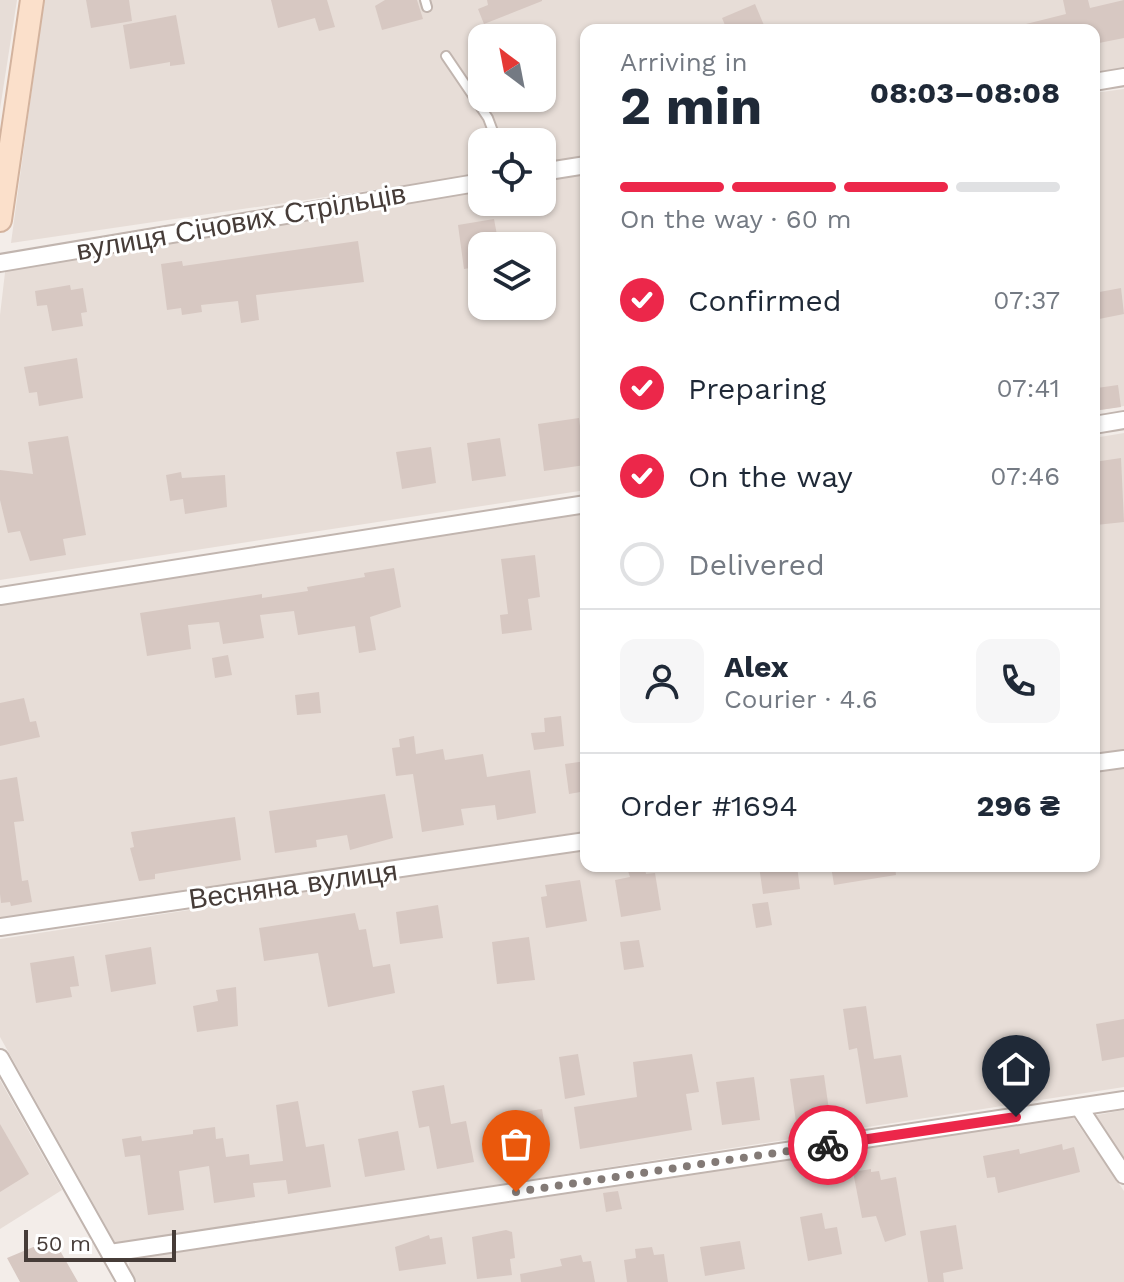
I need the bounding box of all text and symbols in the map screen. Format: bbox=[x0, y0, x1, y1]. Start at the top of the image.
north arrow bbox=[468, 24, 556, 112]
map controls bbox=[468, 24, 556, 320]
text: Arriving in bbox=[620, 47, 748, 77]
text: 08:03–08:08 bbox=[870, 75, 1060, 110]
text: 2 min bbox=[620, 76, 762, 137]
button: locate bbox=[468, 128, 556, 216]
street label: вулиця Січових Стрільців bbox=[74, 177, 408, 267]
text: On the way · 60 m bbox=[620, 204, 851, 234]
button: layers bbox=[468, 232, 556, 320]
icon: check bbox=[620, 278, 664, 322]
text: Confirmed bbox=[688, 283, 842, 318]
text: 07:37 bbox=[993, 285, 1060, 315]
icon: check bbox=[620, 366, 664, 410]
text: Preparing bbox=[688, 371, 826, 406]
text: 07:41 bbox=[996, 373, 1060, 403]
icon: check bbox=[620, 454, 664, 498]
text: On the way bbox=[688, 459, 853, 494]
text: 07:46 bbox=[990, 461, 1060, 491]
text: Delivered bbox=[688, 547, 825, 582]
button: person bbox=[620, 639, 704, 723]
button: phone bbox=[976, 639, 1060, 723]
text: Alex bbox=[724, 649, 788, 684]
text: Courier · 4.6 bbox=[724, 684, 878, 714]
text: Order #1694 bbox=[620, 788, 798, 823]
text: 296 ₴ bbox=[977, 788, 1060, 823]
street label: Весняна вулиця bbox=[187, 854, 399, 916]
pin bbox=[982, 1035, 1050, 1117]
icon: home bbox=[994, 1047, 1038, 1091]
courier bbox=[788, 1105, 868, 1185]
pin bbox=[482, 1110, 550, 1192]
icon: bag bbox=[494, 1122, 538, 1166]
icon: bike bbox=[806, 1123, 850, 1167]
scale bar bbox=[24, 1226, 176, 1262]
text: 50 m bbox=[36, 1231, 91, 1256]

